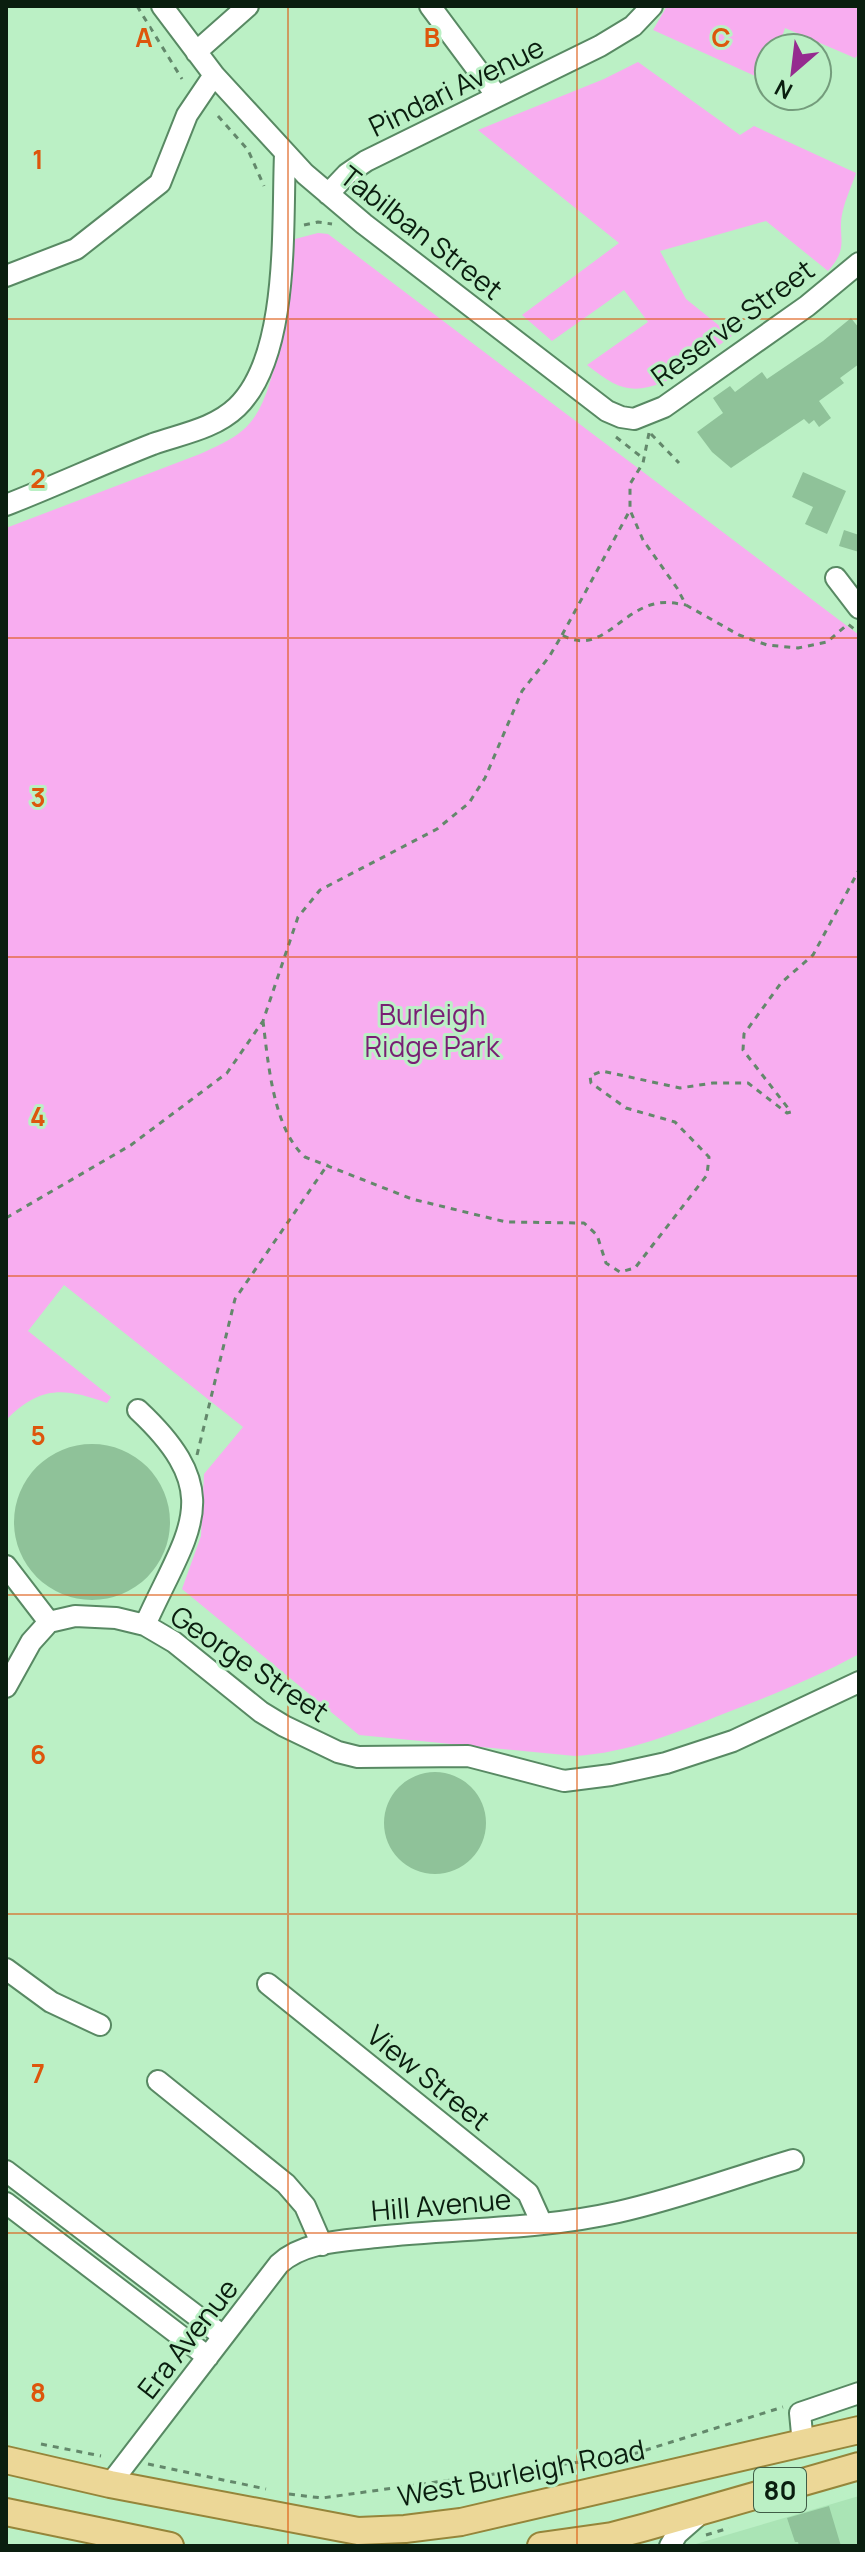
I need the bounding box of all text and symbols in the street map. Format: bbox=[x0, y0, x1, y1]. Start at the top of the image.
text: A bbox=[135, 19, 153, 55]
text: B bbox=[424, 19, 440, 55]
text: C bbox=[711, 19, 731, 55]
street label: Pindari Avenue bbox=[362, 27, 550, 145]
north arrow bbox=[753, 32, 833, 112]
text: N bbox=[770, 73, 798, 107]
text: 1 bbox=[32, 141, 44, 177]
street label: Tabilban Street bbox=[333, 157, 511, 307]
street label: Reserve Street bbox=[643, 250, 821, 394]
text: 2 bbox=[30, 460, 46, 496]
text: 3 bbox=[30, 779, 46, 815]
park label: Burleigh Ridge Park bbox=[364, 995, 501, 1065]
text: 4 bbox=[30, 1098, 46, 1134]
text: 5 bbox=[30, 1417, 46, 1453]
street label: George Street bbox=[164, 1596, 336, 1730]
text: 6 bbox=[30, 1736, 46, 1772]
street label: View Street bbox=[360, 2016, 498, 2138]
text: 7 bbox=[31, 2055, 45, 2091]
street label: Hill Avenue bbox=[369, 2179, 513, 2229]
street label: Era Avenue bbox=[128, 2270, 246, 2406]
text: 8 bbox=[30, 2374, 46, 2410]
street label: West Burleigh Road bbox=[394, 2429, 648, 2515]
road number: 80 bbox=[754, 2468, 806, 2512]

